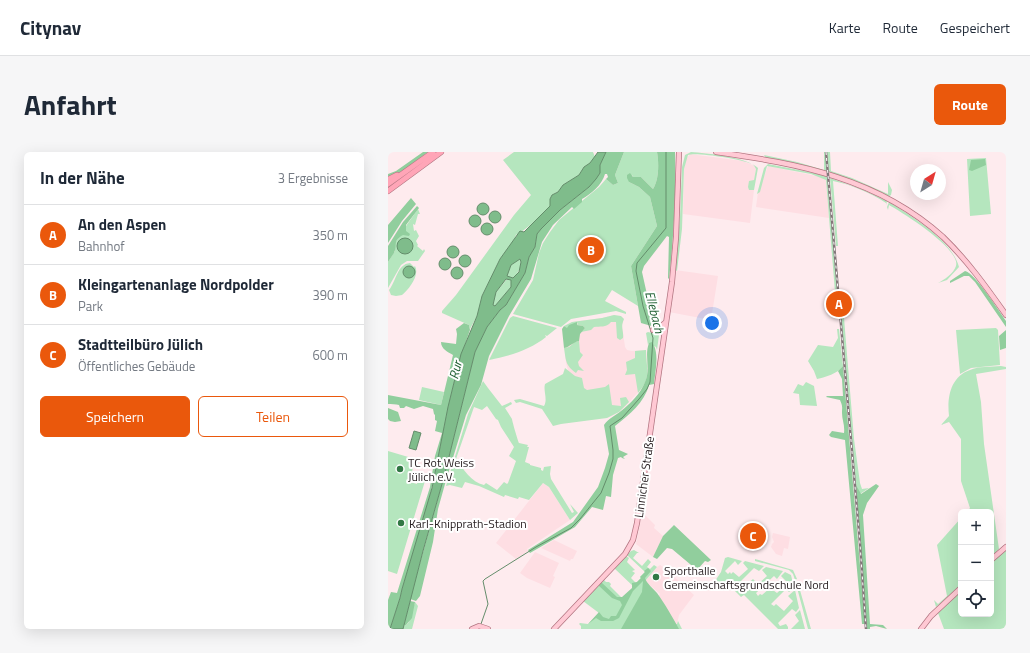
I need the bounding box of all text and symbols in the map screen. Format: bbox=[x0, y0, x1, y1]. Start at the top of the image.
text: Citynav bbox=[20, 13, 81, 42]
text: Karte bbox=[829, 17, 861, 38]
text: Route bbox=[883, 17, 918, 38]
text: Gespeichert bbox=[940, 17, 1010, 38]
text: Anfahrt bbox=[24, 83, 117, 126]
button: Route bbox=[934, 84, 1006, 125]
north arrow bbox=[910, 164, 946, 200]
text: In der Nähe bbox=[40, 165, 125, 191]
text: 3 Ergebnisse bbox=[278, 168, 348, 188]
text: An den Aspen bbox=[78, 213, 166, 236]
text: A bbox=[49, 225, 57, 245]
text: 350 m bbox=[312, 225, 348, 245]
pin: B bbox=[578, 235, 604, 265]
text: Bahnhof bbox=[78, 236, 125, 256]
text: Kleingartenanlage Nordpolder bbox=[78, 273, 274, 296]
text: B bbox=[49, 285, 57, 305]
text: 390 m bbox=[312, 285, 348, 305]
water label: Ellebach bbox=[640, 289, 670, 336]
pin: A bbox=[826, 289, 852, 319]
text: Park bbox=[78, 296, 103, 316]
your location bbox=[702, 313, 722, 333]
text: Stadtteilbüro Jülich bbox=[78, 333, 203, 356]
text: C bbox=[49, 345, 57, 365]
text: 600 m bbox=[312, 345, 348, 365]
text: Öffentliches Gebäude bbox=[78, 356, 195, 376]
water label: Rur bbox=[443, 357, 467, 381]
button: Speichern bbox=[40, 396, 190, 437]
button: Teilen bbox=[198, 396, 348, 437]
street label: Linnicher Straße bbox=[629, 435, 659, 519]
place label: TC Rot Weiss Jülich e.V. bbox=[408, 453, 474, 486]
marker: TC Rot Weiss Jülich e.V. bbox=[395, 464, 405, 474]
map controls bbox=[958, 509, 994, 617]
button: + bbox=[958, 509, 994, 545]
place label: Karl-Knipprath-Stadion bbox=[409, 514, 527, 533]
marker: Karl-Knipprath-Stadion bbox=[396, 518, 406, 528]
pin: C bbox=[740, 521, 766, 551]
button: − bbox=[958, 545, 994, 581]
place label: Sporthalle Gemeinschaftsgrundschule Nord bbox=[664, 561, 829, 594]
marker: Sporthalle Gemeinschaftsgrundschule Nord bbox=[651, 572, 661, 582]
button: locate bbox=[958, 581, 994, 617]

